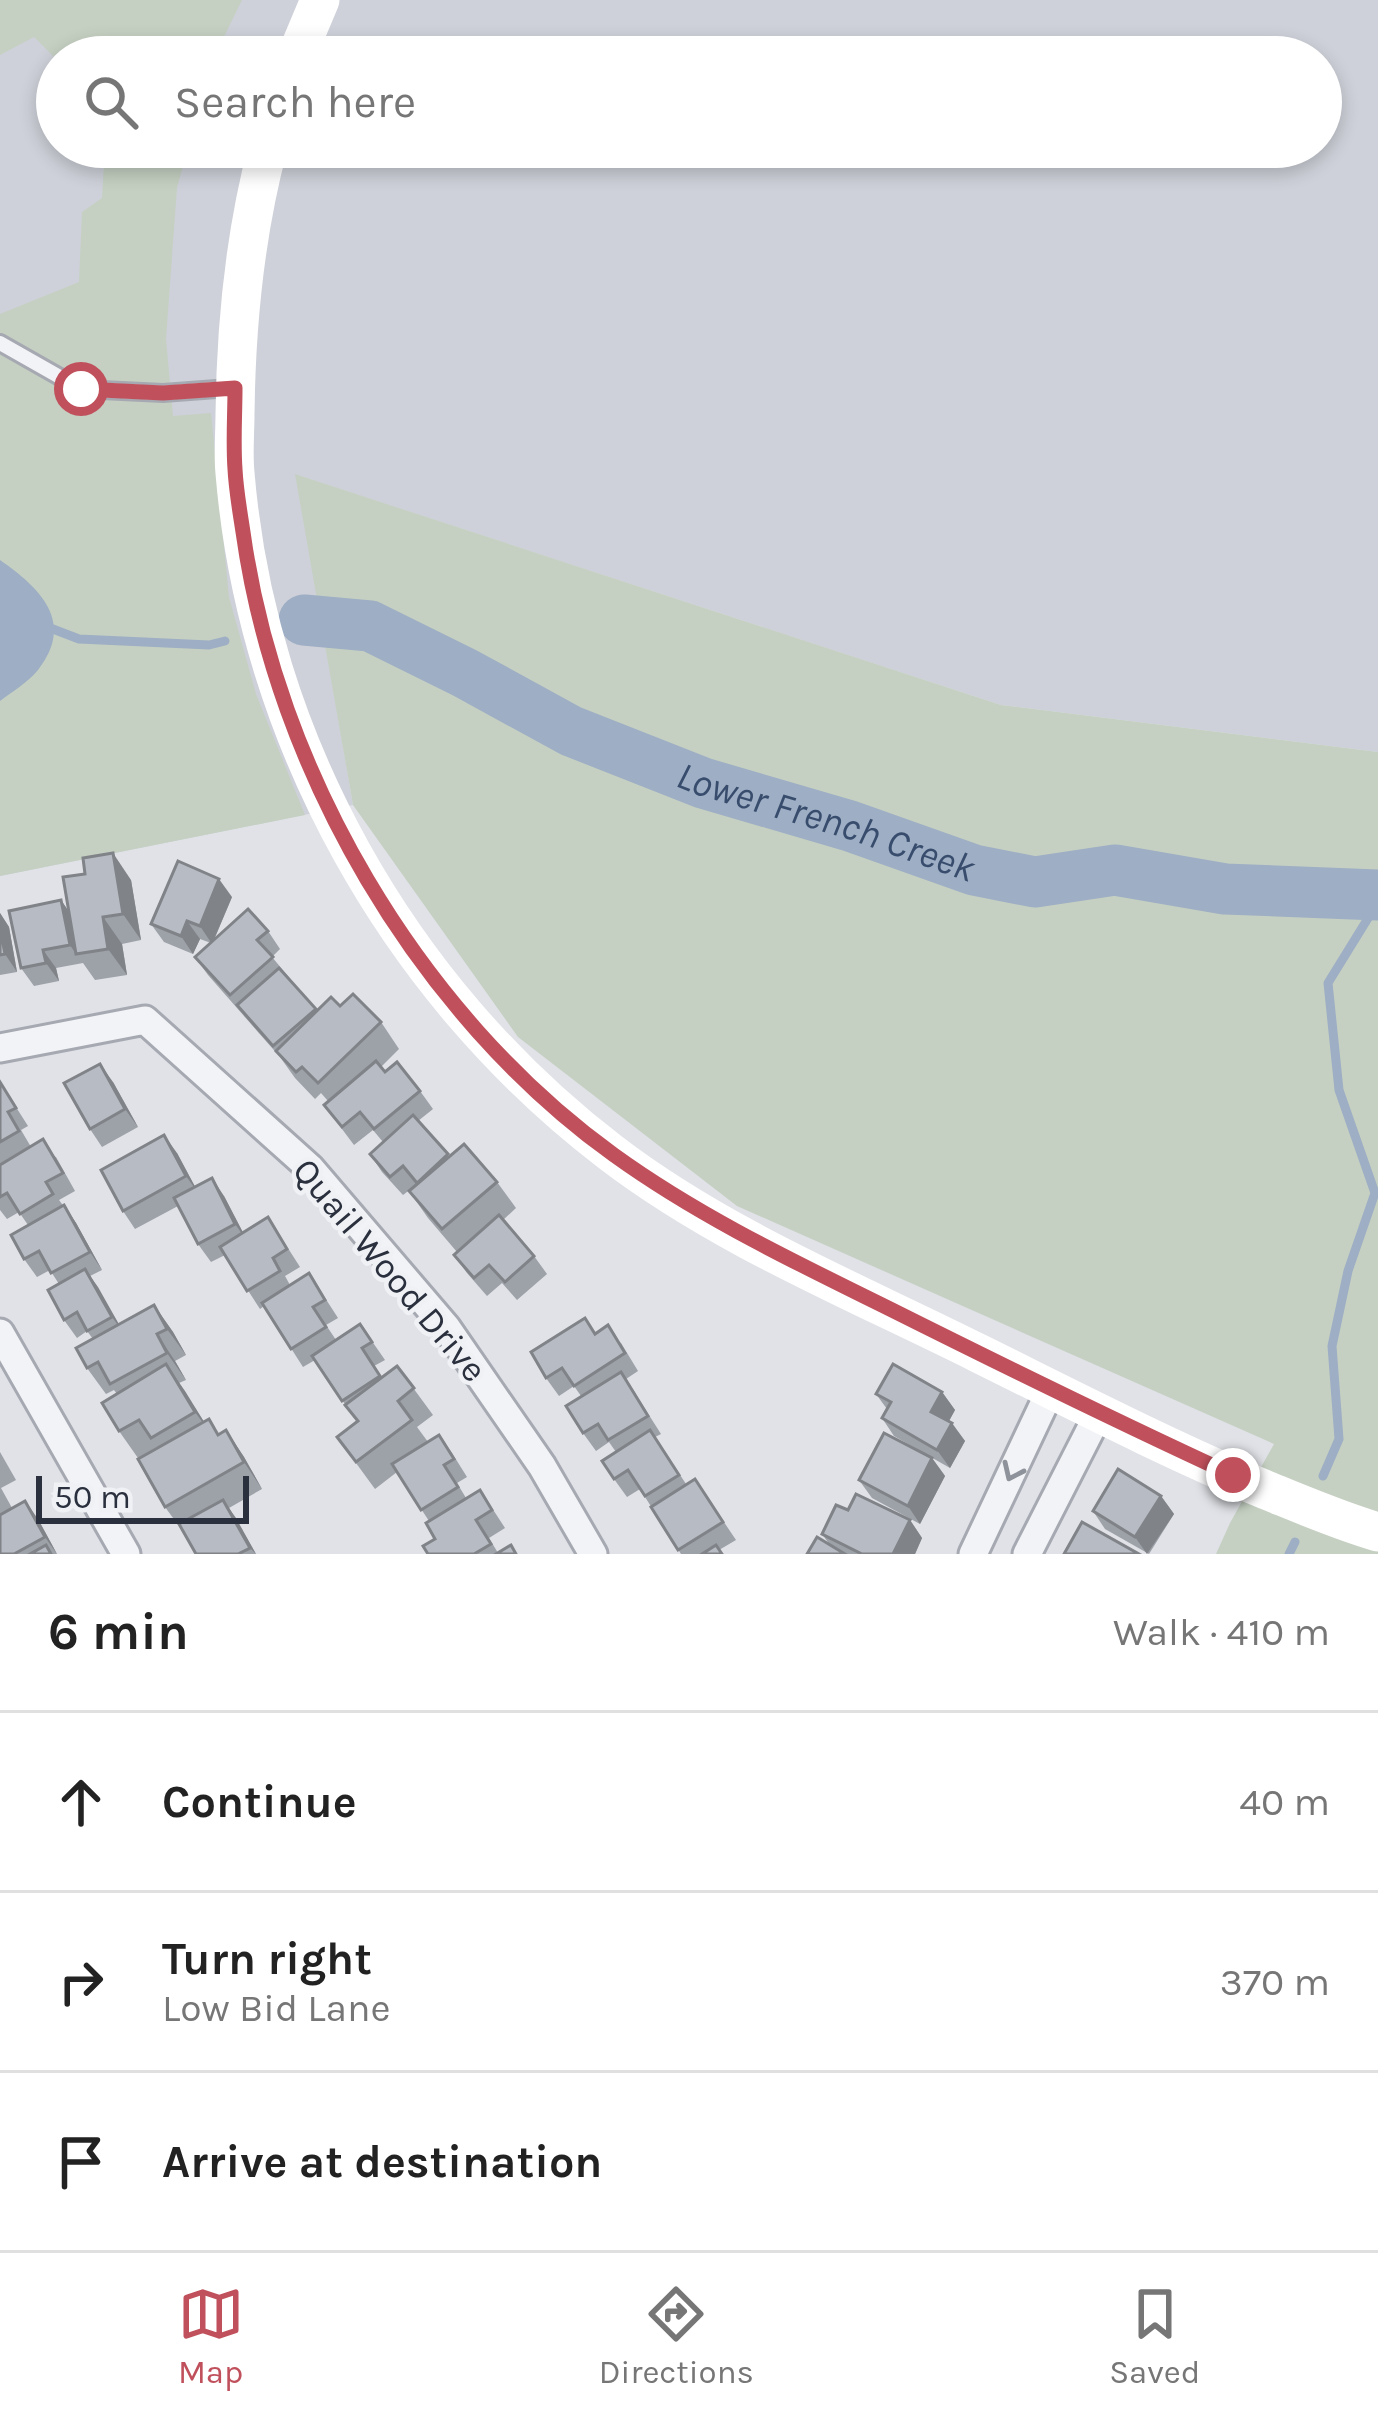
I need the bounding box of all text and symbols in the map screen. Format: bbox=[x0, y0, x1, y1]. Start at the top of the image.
search box bbox=[36, 36, 1342, 168]
icon: search bbox=[78, 69, 144, 135]
text: Search here bbox=[174, 76, 416, 128]
route start bbox=[54, 362, 108, 416]
water label: Lower French Creek bbox=[670, 752, 982, 892]
street label: Quail Wood Drive bbox=[284, 1150, 496, 1390]
route end bbox=[1206, 1448, 1260, 1502]
one-way arrow bbox=[1003, 1460, 1026, 1481]
scale bar bbox=[36, 1470, 249, 1523]
text: 50 m bbox=[54, 1478, 131, 1516]
text: 6 min bbox=[48, 1602, 189, 1662]
text: Walk · 410 m bbox=[1113, 1609, 1330, 1655]
icon: ahead bbox=[48, 1769, 114, 1835]
text: Continue bbox=[162, 1776, 357, 1828]
text: 40 m bbox=[1239, 1779, 1330, 1825]
text: Turn right bbox=[162, 1933, 372, 1985]
icon: right bbox=[48, 1949, 114, 2015]
text: 370 m bbox=[1220, 1959, 1330, 2005]
text: Low Bid Lane bbox=[162, 1985, 391, 2031]
icon: arrive bbox=[48, 2129, 114, 2195]
text: Arrive at destination bbox=[162, 2136, 602, 2188]
tab: Map bbox=[178, 2281, 244, 2391]
tab: Directions bbox=[599, 2281, 754, 2391]
tab: Saved bbox=[1109, 2281, 1200, 2391]

